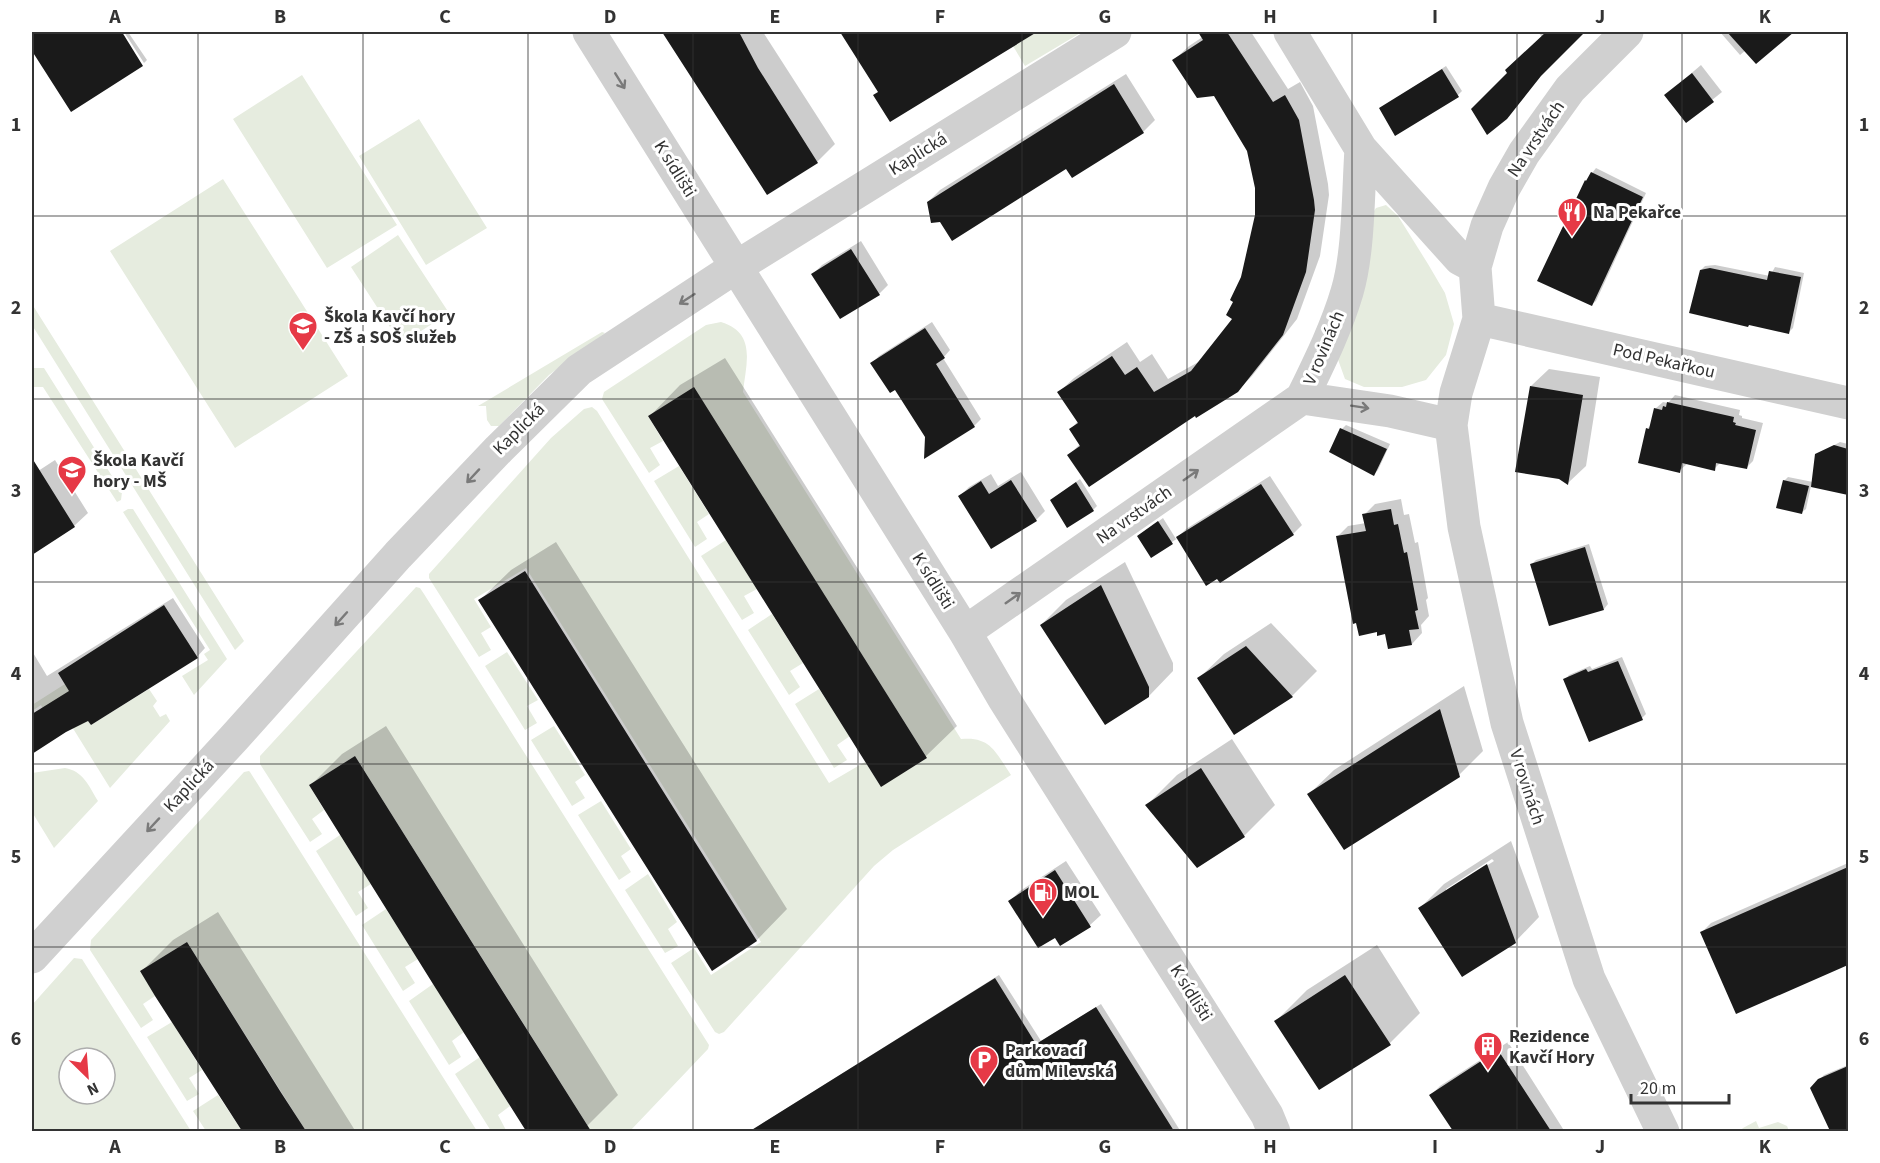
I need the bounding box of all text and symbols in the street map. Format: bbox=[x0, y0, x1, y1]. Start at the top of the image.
text: A bbox=[108, 3, 121, 31]
text: B bbox=[274, 3, 286, 31]
text: C bbox=[439, 3, 451, 31]
text: D bbox=[604, 3, 616, 31]
text: E bbox=[770, 3, 780, 31]
text: F bbox=[935, 3, 945, 31]
text: G bbox=[1099, 3, 1111, 31]
text: H bbox=[1263, 3, 1277, 31]
text: I bbox=[1432, 3, 1438, 31]
text: J bbox=[1595, 3, 1605, 31]
text: K bbox=[1759, 3, 1772, 31]
one-way arrow bbox=[614, 72, 626, 89]
street label: Na vrstvách bbox=[1501, 96, 1571, 182]
text: 1 bbox=[11, 111, 21, 139]
text: 1 bbox=[1859, 111, 1869, 139]
street label: Kaplická bbox=[884, 126, 952, 182]
street label: K sídlišti bbox=[648, 136, 702, 202]
restaurant icon: Na Pekařce bbox=[1556, 196, 1588, 238]
place label: Na Pekařce bbox=[1593, 200, 1681, 225]
one-way arrow bbox=[679, 293, 696, 305]
text: 2 bbox=[11, 294, 21, 322]
text: 2 bbox=[1859, 294, 1869, 322]
place label: Škola Kavčí hory - ZŠ a SOŠ služeb bbox=[324, 304, 456, 350]
street label: V rovinách bbox=[1297, 307, 1351, 389]
school or university icon: Škola Kavčí hory - ZŠ a SOŠ služeb bbox=[287, 310, 319, 352]
street label: Pod Pekařkou bbox=[1611, 337, 1717, 385]
street label: Kaplická bbox=[487, 397, 551, 461]
one-way arrow bbox=[1350, 401, 1370, 412]
place label: Škola Kavčí hory - MŠ bbox=[93, 448, 185, 494]
school or university icon: Škola Kavčí hory - MŠ bbox=[56, 454, 88, 496]
one-way arrow bbox=[466, 468, 480, 483]
one-way arrow bbox=[1182, 469, 1198, 481]
text: 3 bbox=[11, 477, 21, 505]
text: 3 bbox=[1859, 477, 1869, 505]
street label: Na vrstvách bbox=[1091, 480, 1177, 550]
street label: K sídlišti bbox=[906, 548, 960, 614]
one-way arrow bbox=[1005, 592, 1021, 604]
one-way arrow bbox=[334, 611, 348, 626]
text: 4 bbox=[11, 660, 22, 688]
text: 4 bbox=[1859, 660, 1870, 688]
street label: V rovinách bbox=[1503, 746, 1551, 828]
street label: Kaplická bbox=[158, 754, 220, 818]
one-way arrow bbox=[146, 817, 160, 832]
text: 5 bbox=[11, 843, 21, 871]
text: 5 bbox=[1859, 843, 1869, 871]
fuel station icon: MOL bbox=[1027, 876, 1059, 918]
place label: MOL bbox=[1064, 880, 1099, 905]
street label: K sídlišti bbox=[1164, 960, 1218, 1026]
place label: Rezidence Kavčí Hory bbox=[1509, 1024, 1595, 1070]
text: 6 bbox=[11, 1025, 21, 1053]
text: 6 bbox=[1859, 1025, 1869, 1053]
building icon: Rezidence Kavčí Hory bbox=[1472, 1030, 1504, 1072]
place label: Parkovací dům Milevská bbox=[1005, 1038, 1114, 1084]
parking icon: Parkovací dům Milevská bbox=[968, 1044, 1000, 1086]
north arrow bbox=[57, 1046, 117, 1106]
scale bar bbox=[1631, 1067, 1728, 1105]
text: N bbox=[83, 1076, 102, 1101]
text: 20 m bbox=[1640, 1076, 1676, 1101]
text: A bbox=[108, 1133, 121, 1161]
text: B bbox=[274, 1133, 286, 1161]
text: C bbox=[439, 1133, 451, 1161]
text: D bbox=[604, 1133, 616, 1161]
text: E bbox=[770, 1133, 780, 1161]
text: F bbox=[935, 1133, 945, 1161]
text: G bbox=[1099, 1133, 1111, 1161]
text: H bbox=[1263, 1133, 1277, 1161]
text: I bbox=[1432, 1133, 1438, 1161]
text: J bbox=[1595, 1133, 1605, 1161]
text: K bbox=[1759, 1133, 1772, 1161]

